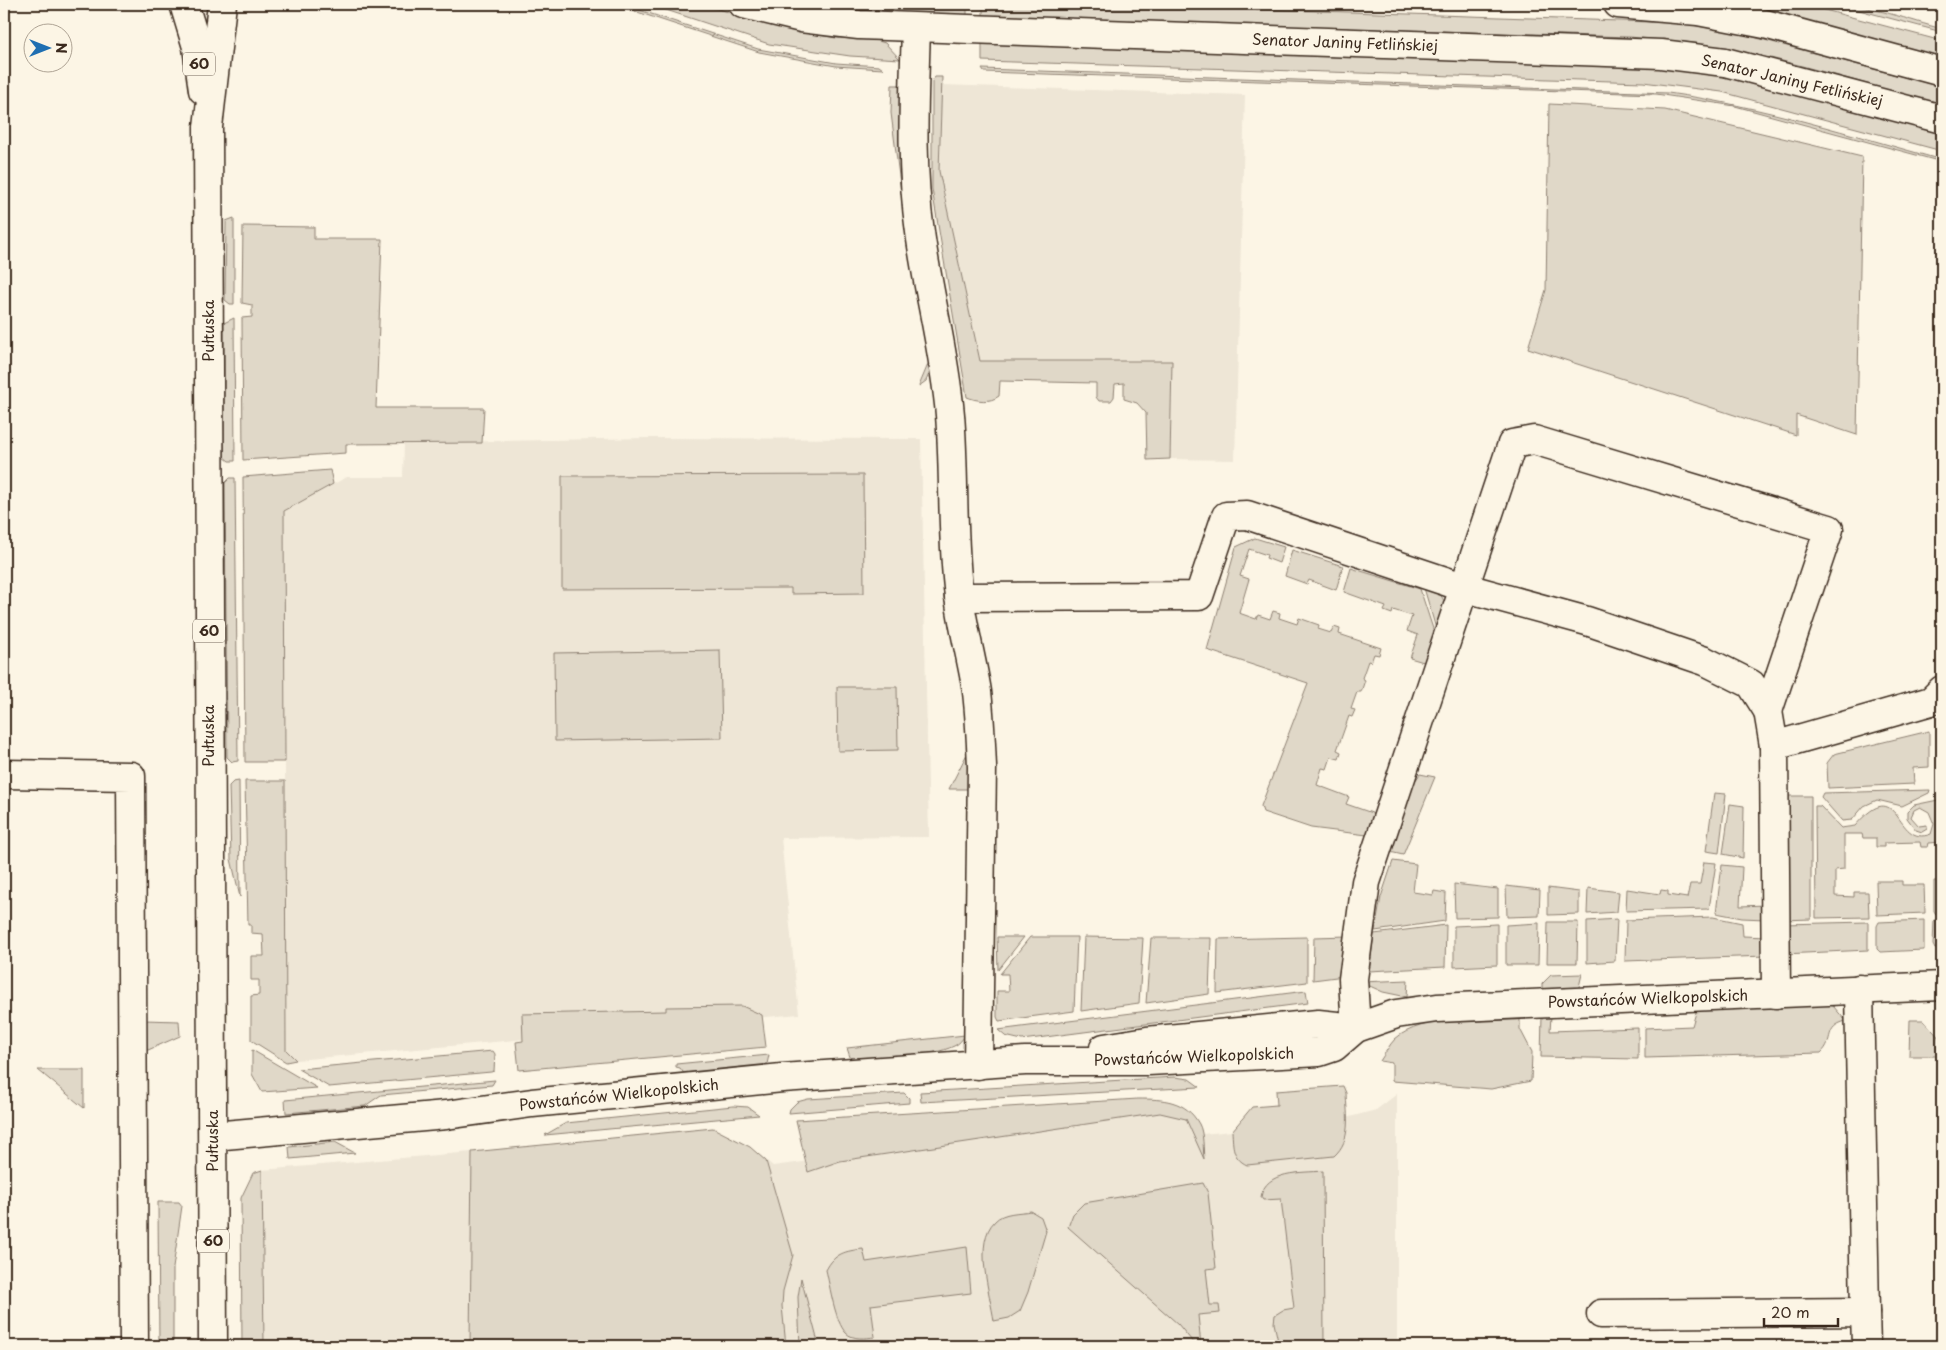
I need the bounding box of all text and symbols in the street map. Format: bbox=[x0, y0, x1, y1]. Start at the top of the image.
north arrow bbox=[22, 22, 72, 72]
street label: Senator Janiny Fetlińskiej bbox=[1252, 27, 1438, 56]
text: N bbox=[51, 42, 72, 54]
street label: Senator Janiny Fetlińskiej bbox=[1699, 47, 1886, 112]
road number: 60 bbox=[183, 52, 215, 76]
street label: Pułtuska bbox=[196, 299, 219, 362]
road number: 60 bbox=[193, 620, 225, 642]
street label: Pułtuska bbox=[196, 704, 219, 767]
street label: Powstańców Wielkopolskich bbox=[1547, 983, 1749, 1012]
street label: Powstańców Wielkopolskich bbox=[1093, 1041, 1295, 1070]
street label: Powstańców Wielkopolskich bbox=[518, 1072, 720, 1115]
street label: Pułtuska bbox=[200, 1109, 223, 1172]
road number: 60 bbox=[197, 1230, 229, 1252]
scale bar bbox=[1764, 1295, 1837, 1327]
text: 20 m bbox=[1771, 1300, 1810, 1323]

